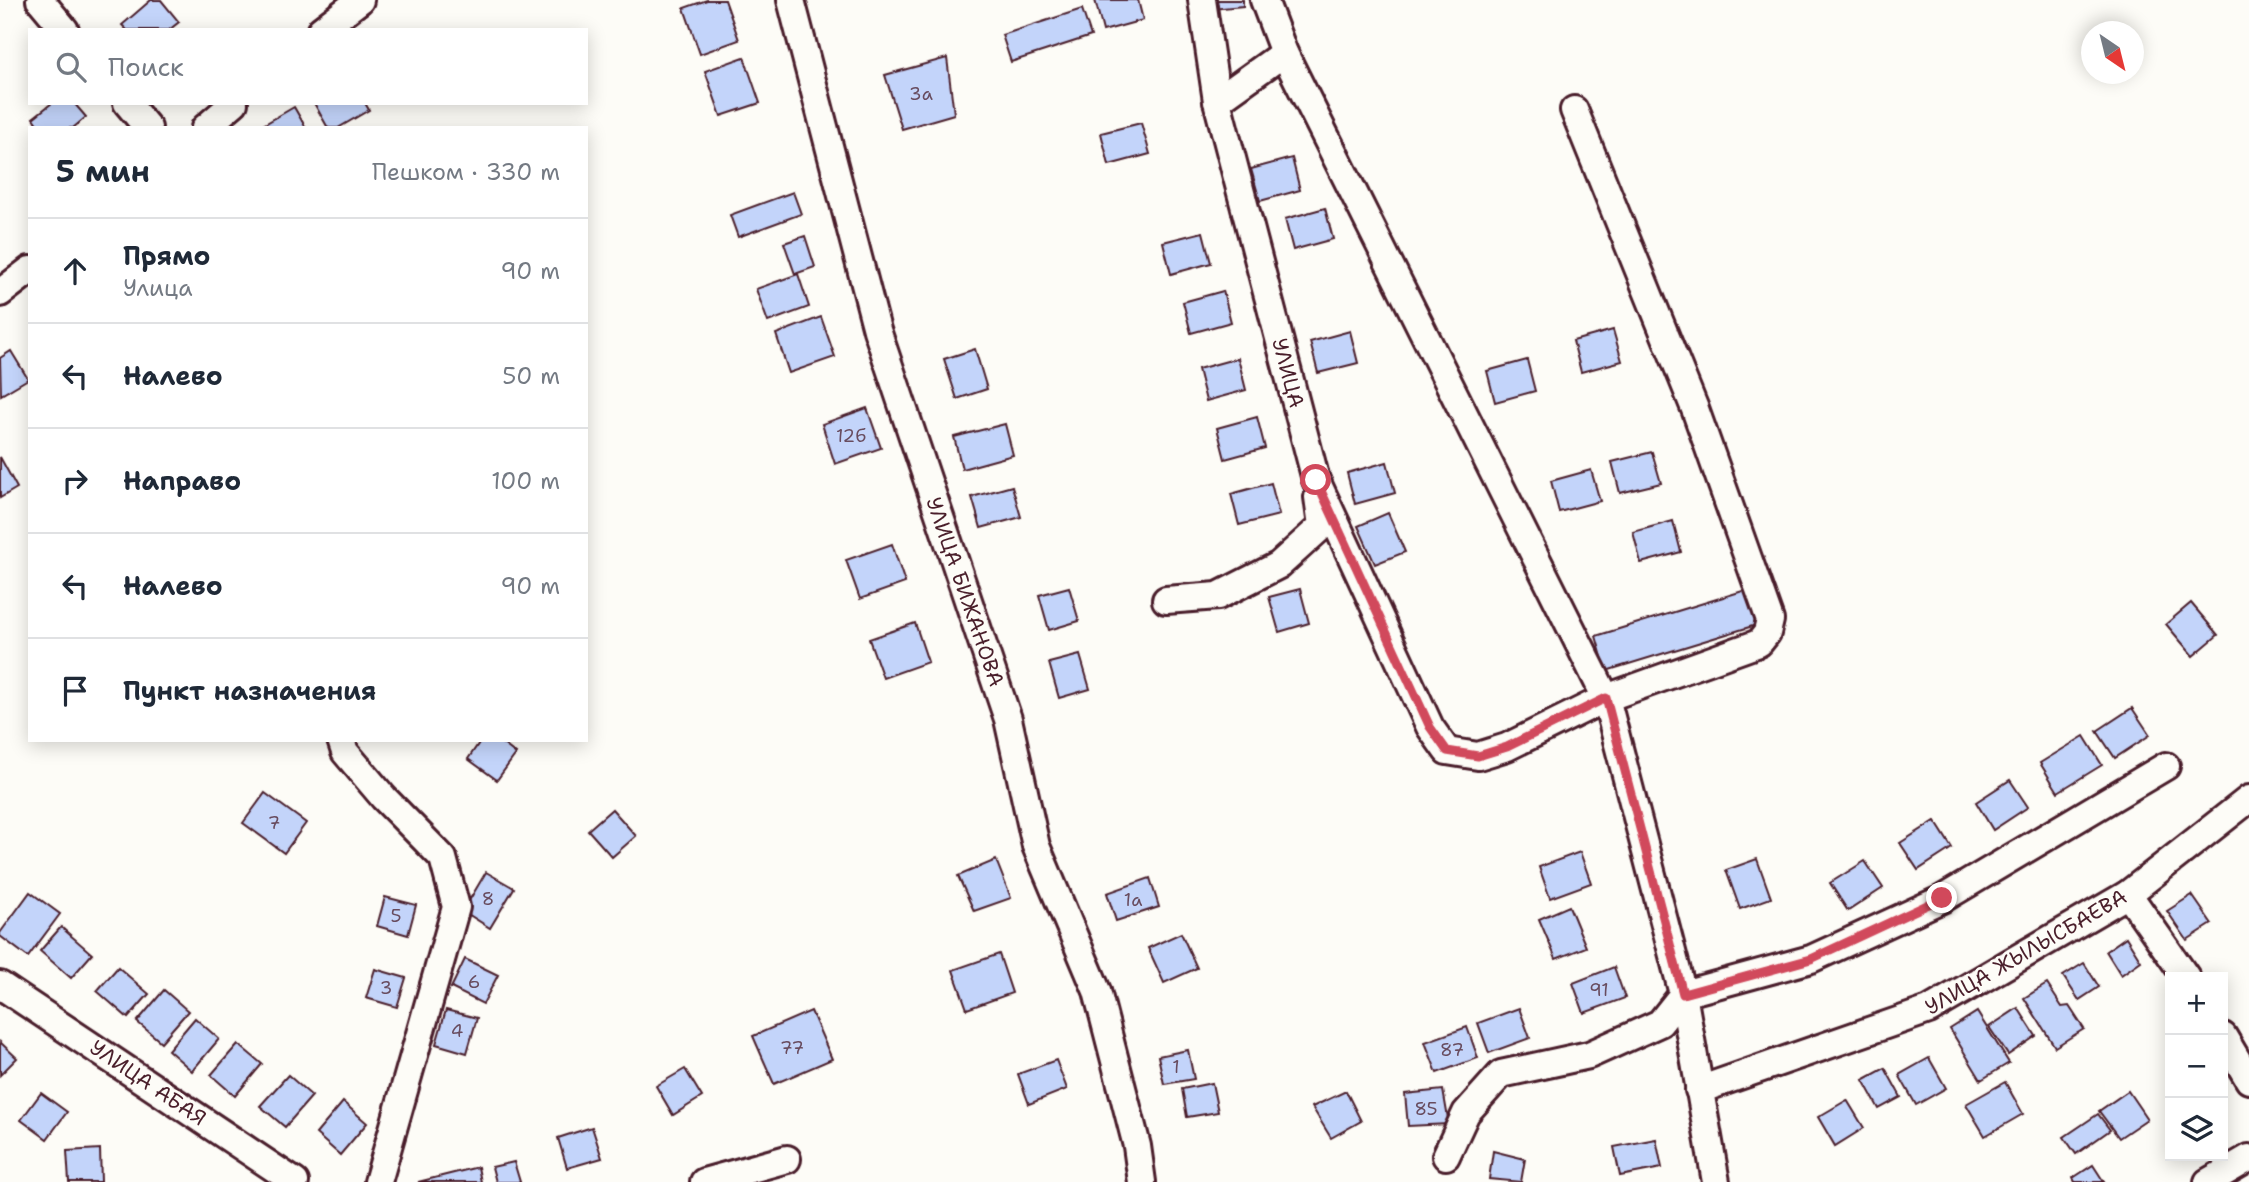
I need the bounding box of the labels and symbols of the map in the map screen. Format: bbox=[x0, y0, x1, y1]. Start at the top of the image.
north arrow bbox=[2081, 21, 2144, 84]
house number: 3а bbox=[909, 82, 933, 106]
street label: УЛИЦА bbox=[1265, 335, 1311, 411]
house number: 12б bbox=[836, 424, 866, 448]
route start bbox=[1300, 464, 1331, 495]
street label: УЛИЦА БИЖАНОВА bbox=[919, 494, 1011, 690]
house number: 7 bbox=[268, 811, 280, 835]
route end bbox=[1926, 882, 1957, 913]
street label: УЛИЦА ЖЫЛЫСБАЕВА bbox=[1920, 883, 2132, 1021]
house number: 8 bbox=[482, 887, 494, 911]
house number: 1а bbox=[1124, 888, 1142, 912]
house number: 5 bbox=[390, 904, 402, 928]
house number: 6 bbox=[468, 970, 480, 994]
house number: 3 bbox=[380, 976, 392, 1000]
house number: 91 bbox=[1589, 978, 1609, 1002]
house number: 4 bbox=[451, 1019, 463, 1043]
street label: УЛИЦА АБАЯ bbox=[84, 1034, 212, 1132]
house number: 77 bbox=[780, 1036, 804, 1060]
house number: 87 bbox=[1440, 1038, 1464, 1062]
house number: 1 bbox=[1172, 1055, 1180, 1079]
house number: 85 bbox=[1414, 1097, 1438, 1121]

